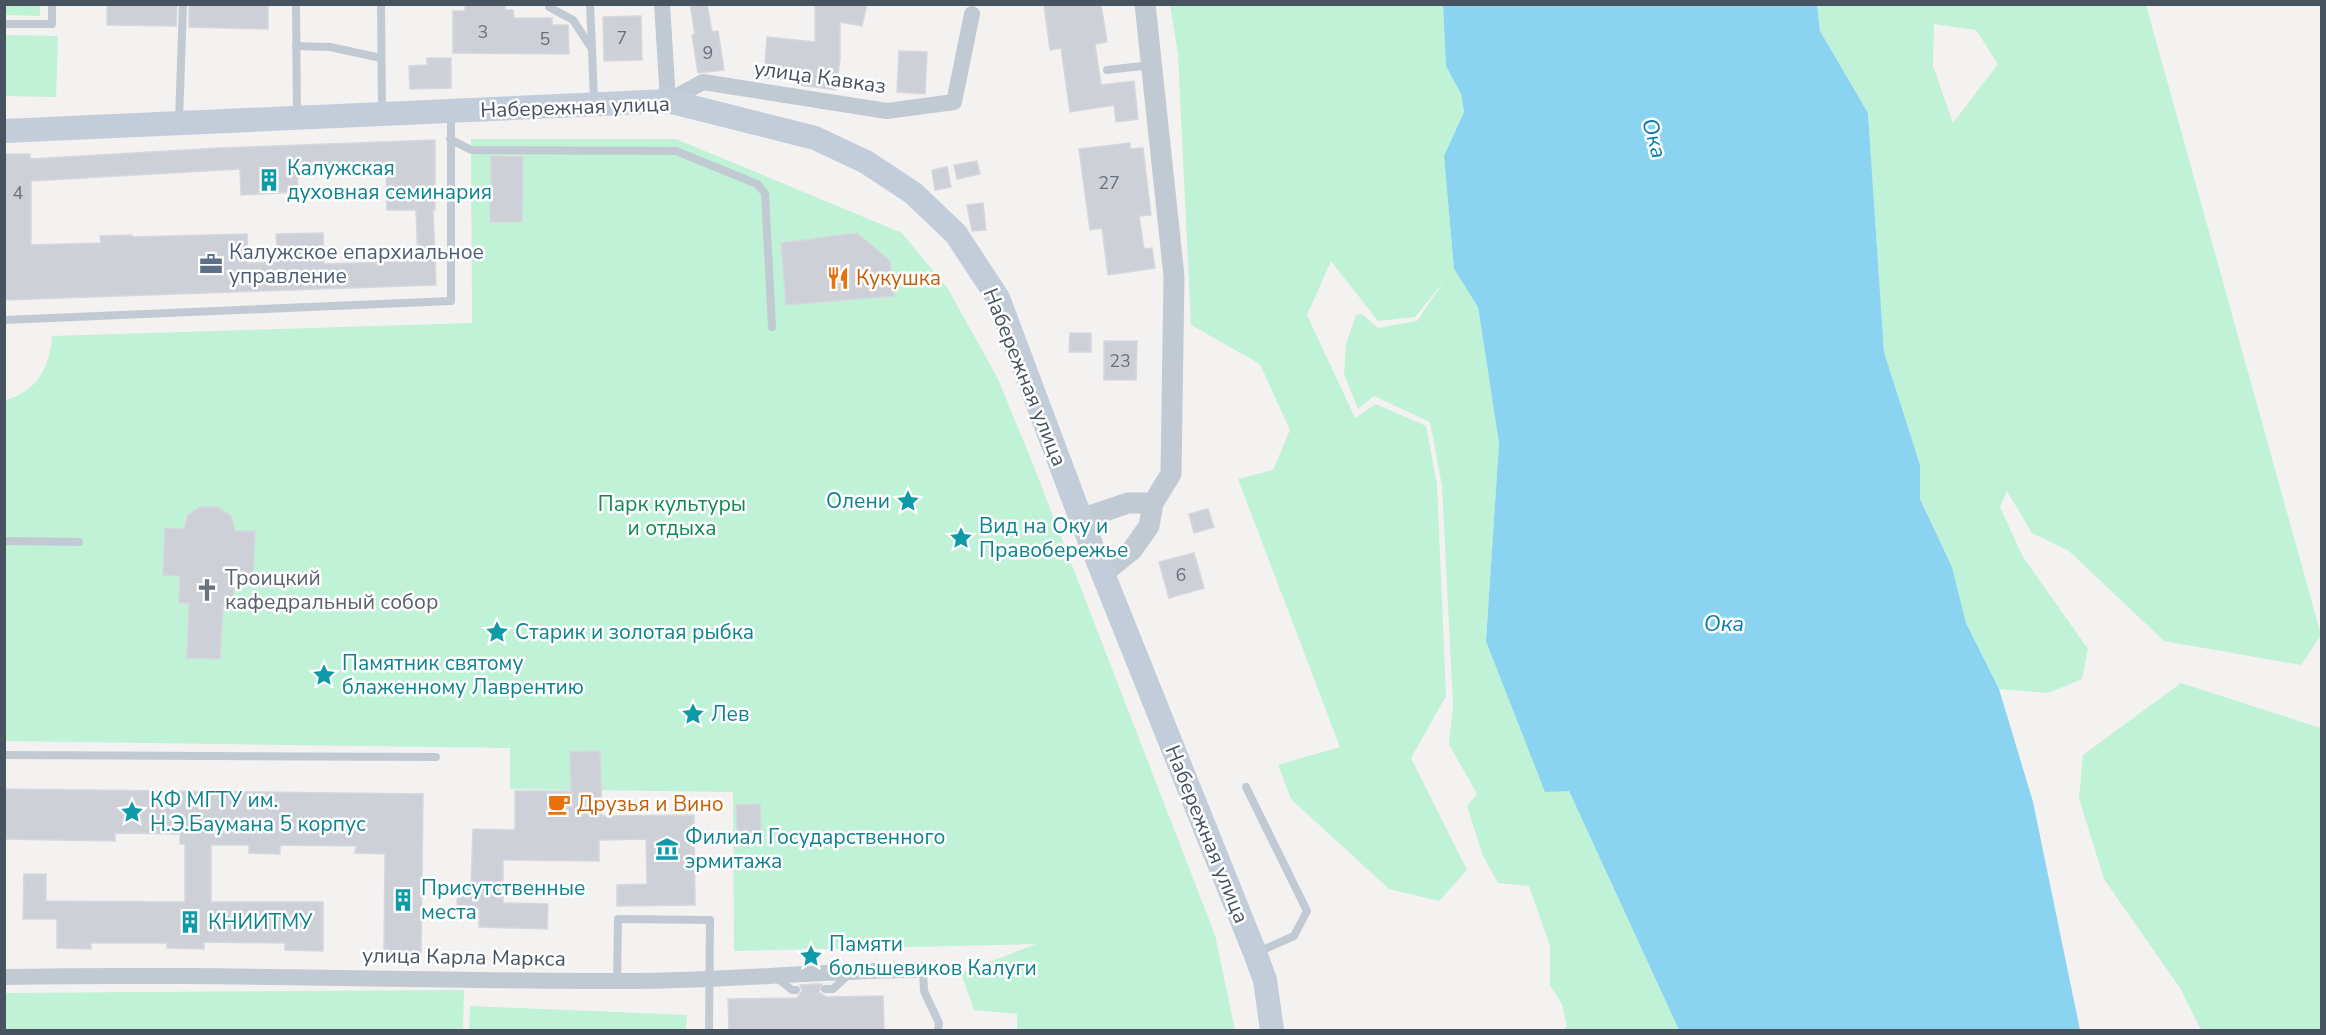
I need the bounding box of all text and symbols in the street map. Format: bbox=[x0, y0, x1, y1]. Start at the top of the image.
house number: 3 bbox=[478, 20, 488, 44]
house number: 7 bbox=[617, 26, 627, 50]
house number: 5 bbox=[540, 27, 550, 51]
house number: 9 bbox=[703, 41, 713, 65]
street label: улица Кавказ bbox=[752, 54, 888, 100]
street label: Набережная улица bbox=[480, 90, 670, 124]
water label: Ока bbox=[1634, 115, 1674, 162]
place label: Калужская духовная семинария bbox=[287, 154, 492, 206]
building icon: Калужская духовная семинария bbox=[256, 167, 282, 193]
house number: 27 bbox=[1098, 171, 1120, 195]
house number: 4 bbox=[13, 181, 24, 205]
place label: Калужское епархиальное управление bbox=[229, 238, 484, 290]
office icon: Калужское епархиальное управление bbox=[198, 251, 224, 277]
place label: Кукушка bbox=[856, 264, 941, 292]
restaurant icon: Кукушка bbox=[825, 265, 851, 291]
street label: Набережная улица bbox=[976, 284, 1074, 470]
house number: 23 bbox=[1109, 349, 1131, 373]
place label: Олени bbox=[826, 487, 890, 515]
place icon: Олени bbox=[895, 488, 921, 514]
park label: Парк культуры и отдыха bbox=[598, 490, 746, 542]
place label: Вид на Оку и Правобережье bbox=[979, 512, 1128, 564]
place icon: Вид на Оку и Правобережье bbox=[948, 525, 974, 551]
house number: 6 bbox=[1176, 563, 1186, 587]
place label: Троицкий кафедральный собор bbox=[225, 564, 438, 616]
church icon: Троицкий кафедральный собор bbox=[194, 577, 220, 603]
water label: Ока bbox=[1704, 609, 1744, 639]
place label: Старик и золотая рыбка bbox=[515, 618, 754, 646]
place icon: Старик и золотая рыбка bbox=[484, 619, 510, 645]
place label: Памятник святому блаженному Лаврентию bbox=[342, 649, 584, 701]
place icon: Памятник святому блаженному Лаврентию bbox=[311, 662, 337, 688]
place label: Лев bbox=[711, 700, 749, 728]
place icon: Лев bbox=[680, 701, 706, 727]
street label: Набережная улица bbox=[1158, 741, 1256, 927]
place label: КФ МГТУ им. Н.Э.Баумана 5 корпус bbox=[150, 786, 366, 838]
place label: Друзья и Вино bbox=[577, 790, 724, 818]
cafe icon: Друзья и Вино bbox=[546, 791, 572, 817]
place icon: КФ МГТУ им. Н.Э.Баумана 5 корпус bbox=[119, 799, 145, 825]
place label: Филиал Государственного эрмитажа bbox=[685, 823, 945, 875]
museum icon: Филиал Государственного эрмитажа bbox=[654, 836, 680, 862]
place label: Присутственные места bbox=[421, 874, 585, 926]
building icon: Присутственные места bbox=[390, 887, 416, 913]
place label: КНИИТМУ bbox=[208, 908, 313, 936]
building icon: КНИИТМУ bbox=[177, 909, 203, 935]
place label: Памяти большевиков Калуги bbox=[829, 930, 1037, 982]
street label: улица Карла Маркса bbox=[362, 941, 566, 973]
place icon: Памяти большевиков Калуги bbox=[798, 943, 824, 969]

